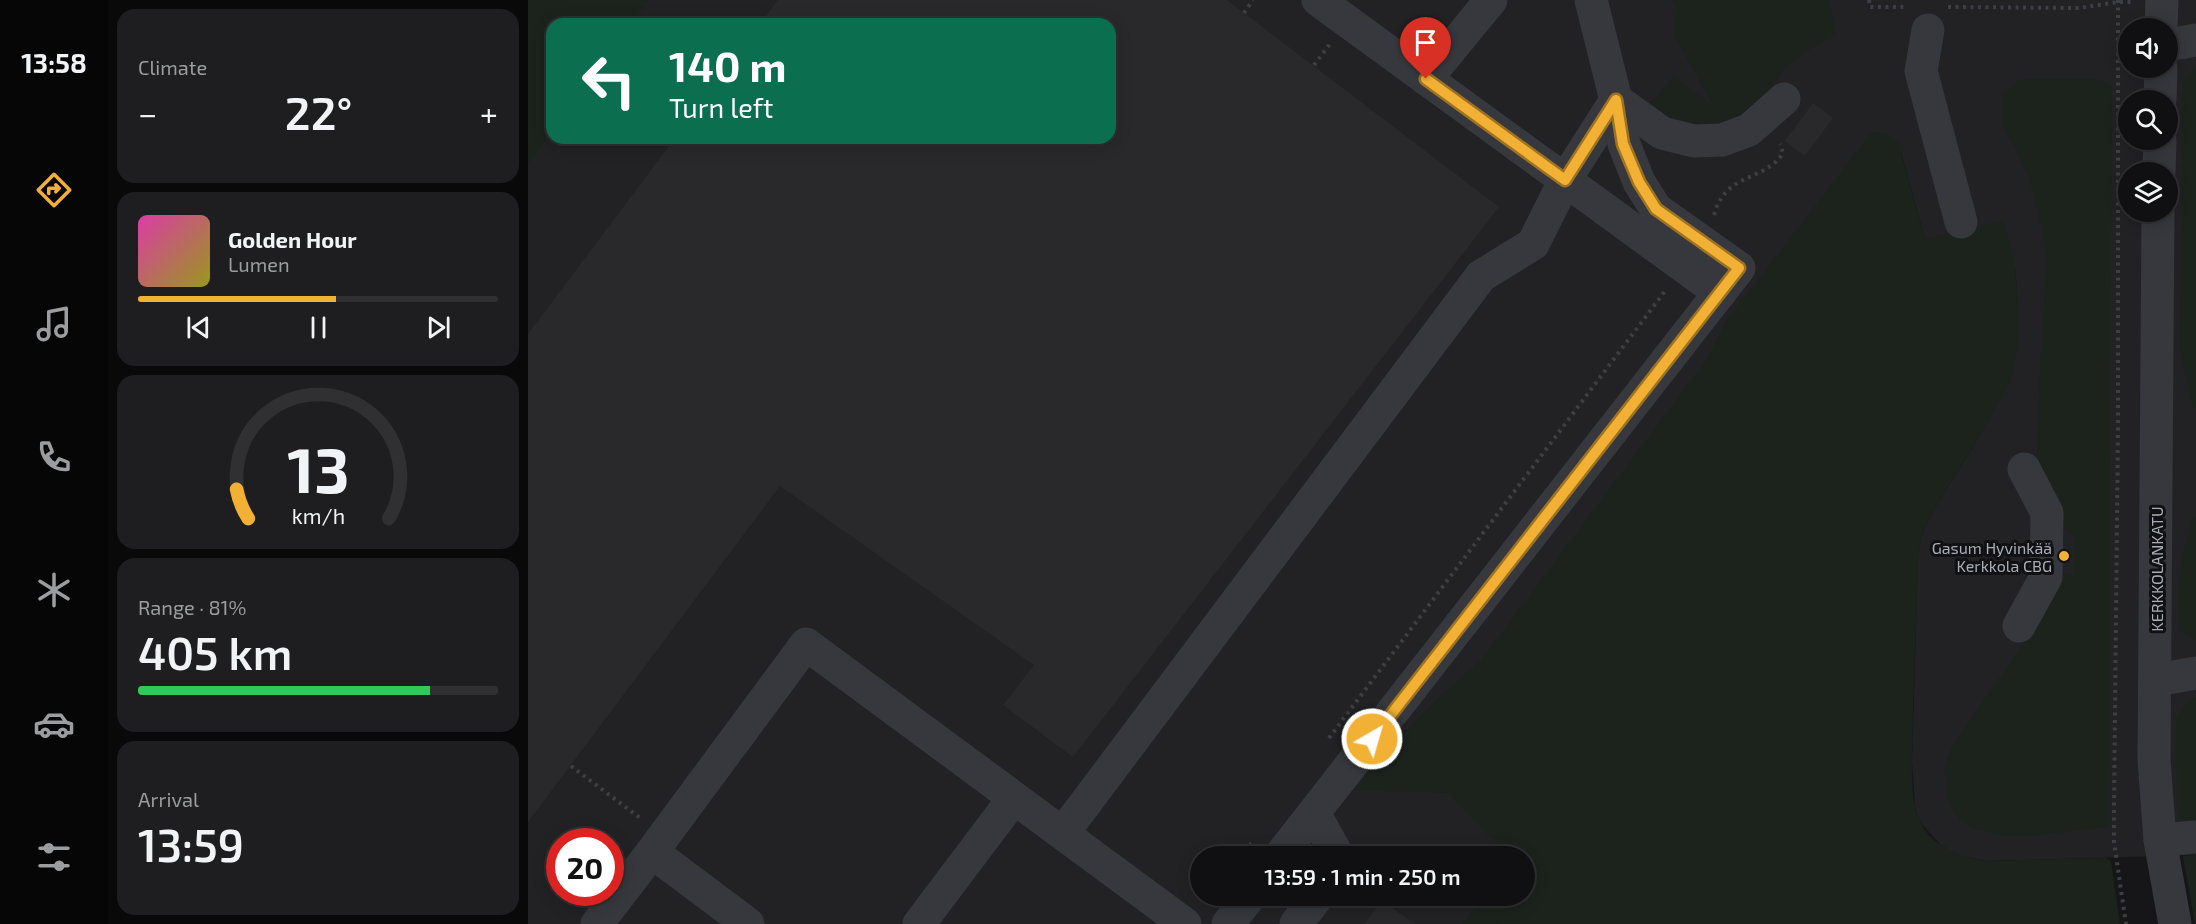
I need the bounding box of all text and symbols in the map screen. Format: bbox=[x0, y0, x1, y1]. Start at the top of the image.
pin bbox=[1400, 17, 1451, 79]
map controls bbox=[2118, 18, 2178, 222]
button: sound bbox=[2118, 18, 2178, 78]
icon: arrive bbox=[1409, 26, 1442, 59]
text: 140 m bbox=[669, 40, 786, 90]
icon: left bbox=[570, 42, 648, 120]
text: 13:58 bbox=[21, 46, 87, 78]
text: Climate bbox=[138, 55, 207, 79]
text: 22° bbox=[285, 85, 352, 139]
button: search bbox=[2118, 90, 2178, 150]
text: Turn left bbox=[669, 91, 773, 123]
text: − bbox=[138, 93, 157, 133]
text: + bbox=[480, 93, 498, 133]
button: layers bbox=[2118, 162, 2178, 222]
icon: directions bbox=[33, 169, 75, 211]
text: Golden Hour bbox=[228, 226, 357, 252]
text: Lumen bbox=[228, 252, 290, 276]
icon: music bbox=[33, 303, 75, 345]
icon: previous bbox=[182, 311, 215, 344]
icon: pause bbox=[302, 311, 335, 344]
icon: next bbox=[422, 311, 455, 344]
text: 13 bbox=[287, 431, 349, 506]
icon: phone bbox=[33, 436, 75, 478]
text: km/h bbox=[291, 503, 345, 528]
street label: KERKKOLANKATU bbox=[2147, 506, 2166, 632]
place label: Gasum Hyvinkää Kerkkola CBG bbox=[1932, 538, 2052, 575]
marker: Gasum Hyvinkää Kerkkola CBG bbox=[2057, 549, 2071, 563]
icon: climate bbox=[33, 569, 75, 611]
text: Range · 81% bbox=[138, 595, 246, 619]
text: 405 km bbox=[138, 625, 292, 679]
icon: car bbox=[33, 703, 75, 745]
position arrow bbox=[1340, 707, 1404, 771]
text: Arrival bbox=[138, 787, 199, 811]
text: 13:59 bbox=[138, 817, 244, 871]
speed limit sign: 20 bbox=[546, 828, 624, 906]
icon: filters bbox=[33, 836, 75, 878]
text: 13:59 · 1 min · 250 m bbox=[1264, 863, 1461, 889]

